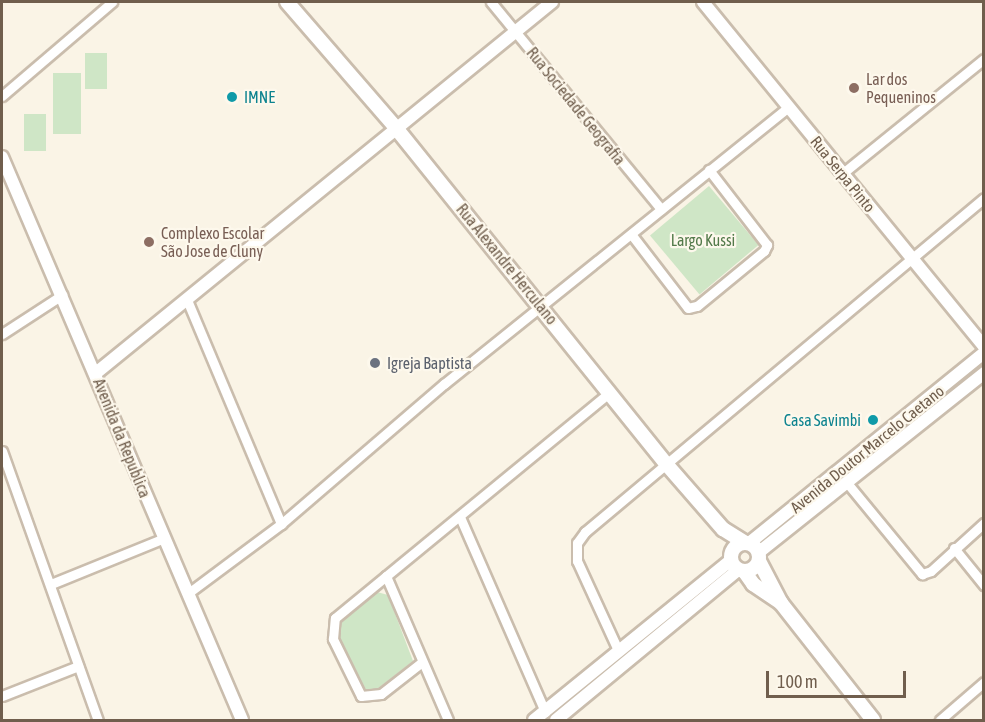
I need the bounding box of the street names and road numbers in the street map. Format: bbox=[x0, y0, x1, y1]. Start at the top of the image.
street label: Rua Sociedade Geografia bbox=[523, 43, 629, 169]
street label: Rua Serpa Pinto bbox=[807, 132, 879, 216]
street label: Rua Alexandre Herculano bbox=[452, 200, 562, 328]
street label: Avenida da Republica bbox=[89, 376, 155, 500]
street label: Avenida Doutor Marcelo Caetano bbox=[786, 381, 948, 517]

